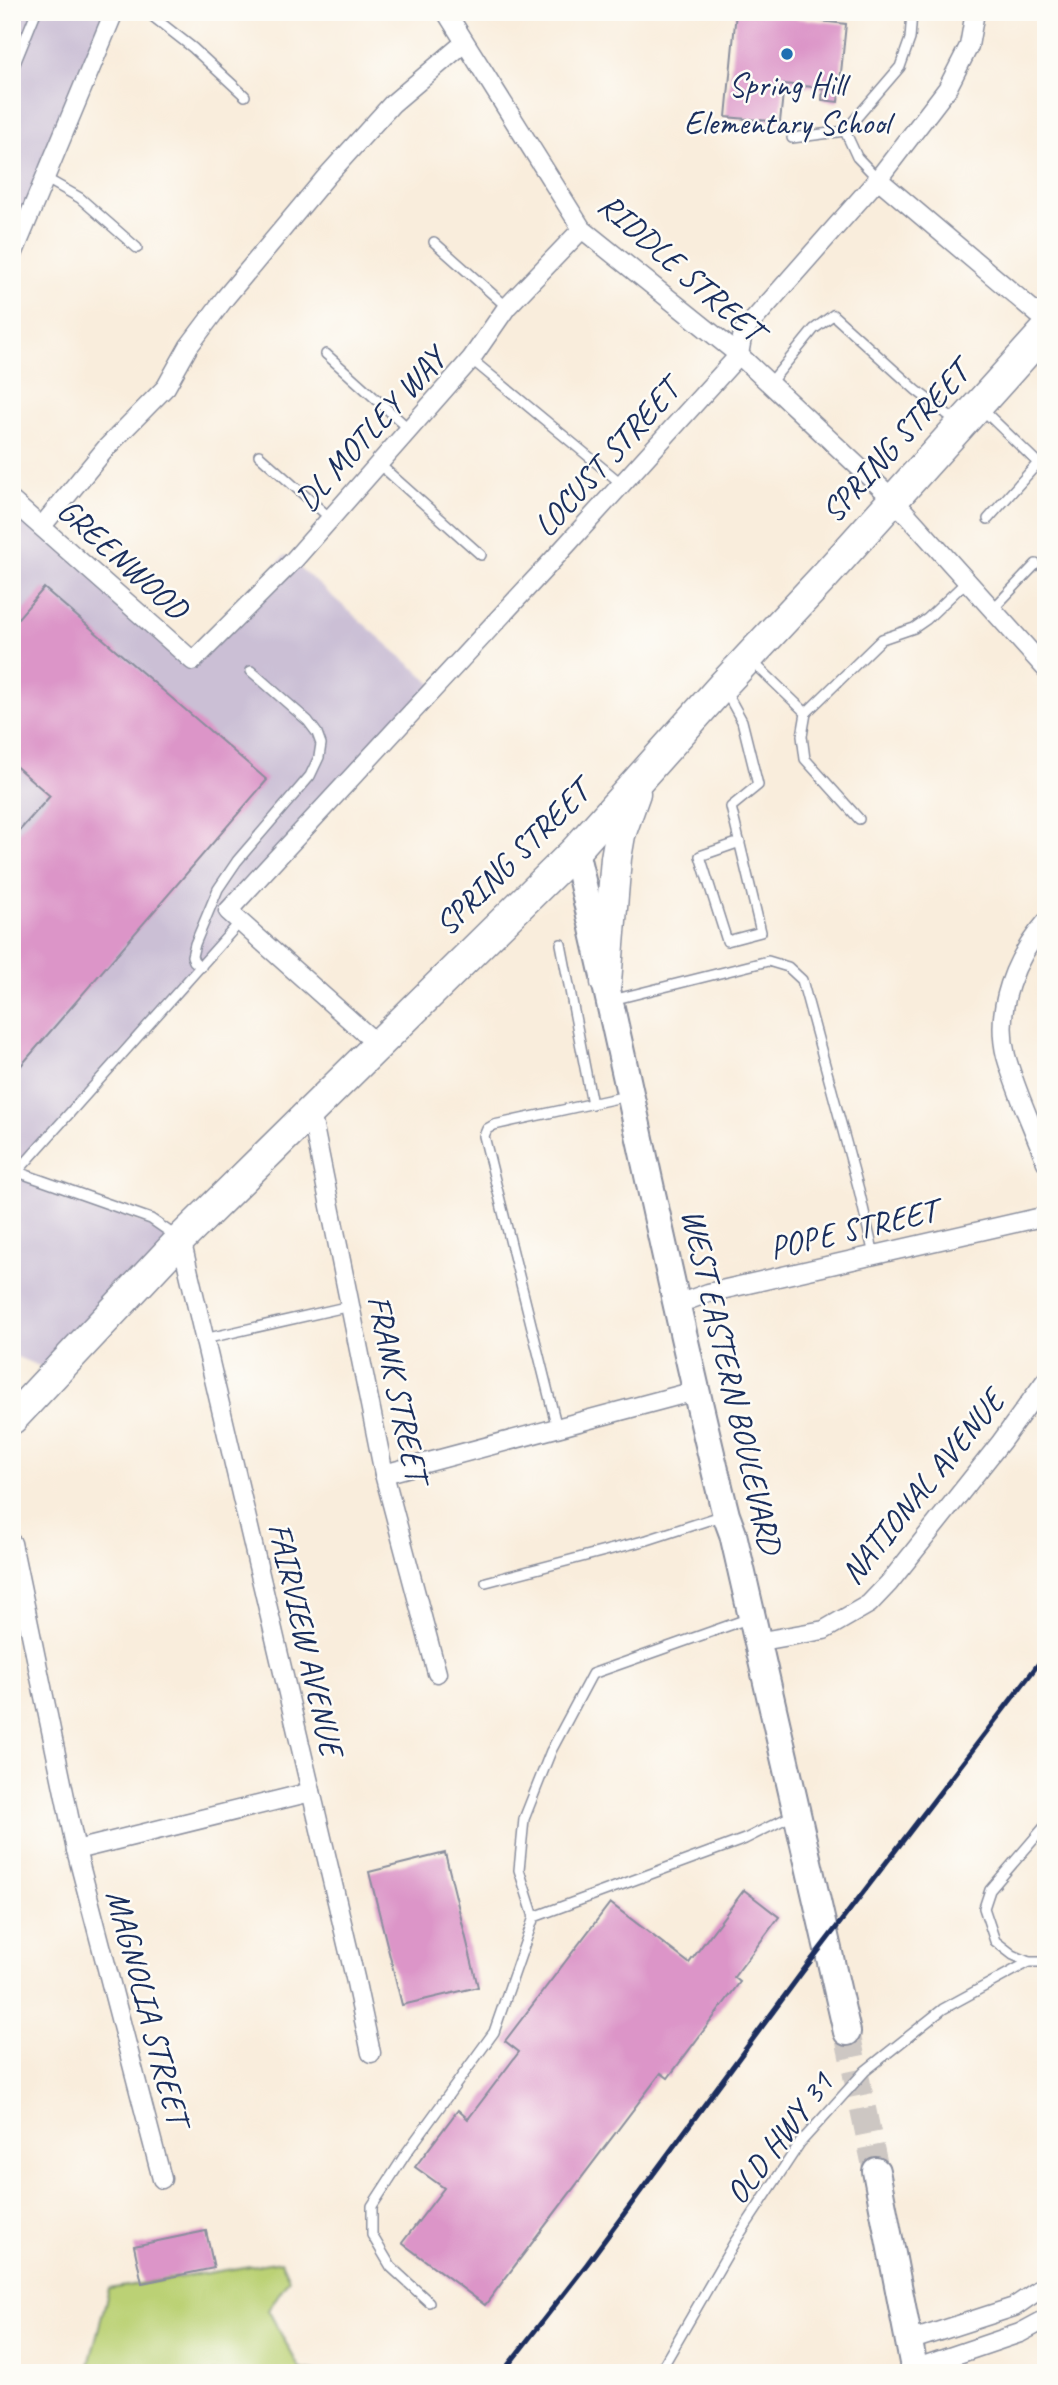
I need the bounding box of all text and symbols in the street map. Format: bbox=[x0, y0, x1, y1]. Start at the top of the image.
marker: Spring Hill Elementary School bbox=[779, 46, 795, 62]
place label: Spring Hill Elementary School bbox=[684, 64, 895, 144]
street label: RIDDLE STREET bbox=[590, 184, 778, 355]
street label: DL MOTLEY WAY bbox=[286, 335, 458, 519]
street label: SPRING STREET bbox=[812, 347, 984, 531]
street label: LOCUST STREET bbox=[524, 365, 693, 546]
street label: GREENWOOD bbox=[49, 489, 199, 631]
street label: SPRING STREET bbox=[426, 766, 604, 944]
street label: POPE STREET bbox=[765, 1188, 949, 1269]
street label: WEST EASTERN BOULEVARD bbox=[672, 1205, 793, 1560]
street label: FRANK STREET bbox=[358, 1291, 440, 1492]
street label: NATIONAL AVENUE bbox=[831, 1378, 1016, 1593]
street label: FAIRVIEW AVENUE bbox=[259, 1519, 354, 1763]
street label: MAGNOLIA STREET bbox=[97, 1885, 201, 2136]
street label: OLD HWY 31 bbox=[716, 2062, 844, 2212]

